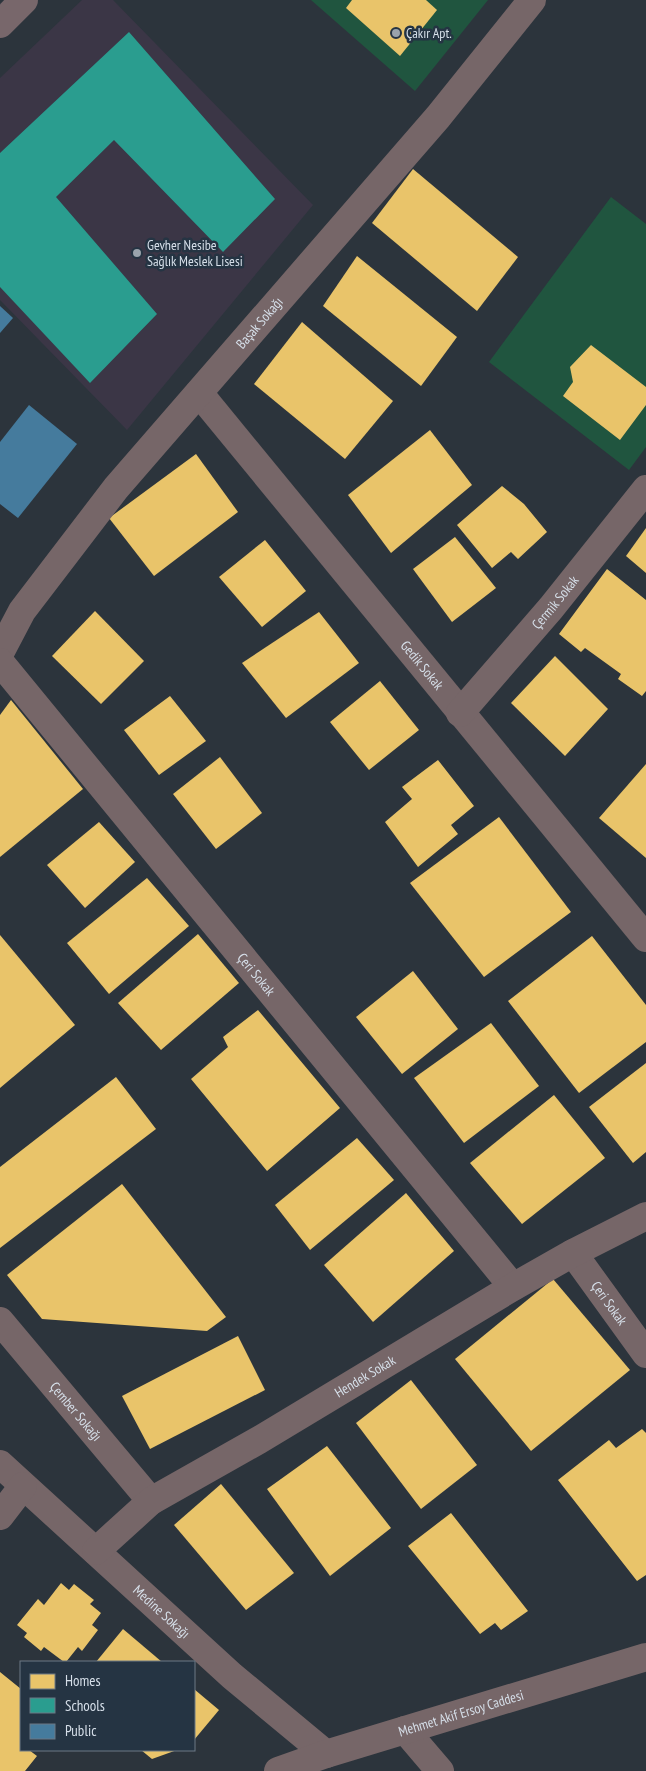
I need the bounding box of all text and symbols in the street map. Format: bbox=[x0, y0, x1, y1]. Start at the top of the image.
place label: Çakır Apt. bbox=[406, 24, 452, 42]
marker: Çakır Apt. bbox=[390, 27, 402, 39]
place label: Gevher Nesibe Sağlık Meslek Lisesi bbox=[147, 236, 243, 270]
marker: Gevher Nesibe Sağlık Meslek Lisesi bbox=[131, 247, 143, 259]
street label: Başak Sokağı bbox=[232, 293, 287, 352]
street label: Çermik Sokak bbox=[528, 571, 583, 633]
street label: Gedik Sokak bbox=[397, 637, 448, 694]
street label: Çeri Sokak bbox=[233, 949, 280, 1000]
street label: Çeri Sokak bbox=[587, 1278, 632, 1329]
street label: Hendek Sokak bbox=[331, 1351, 399, 1401]
street label: Çember Sokağı bbox=[46, 1378, 106, 1445]
street label: Medine Sokağı bbox=[129, 1581, 194, 1642]
legend bbox=[20, 1661, 195, 1751]
text: Homes bbox=[65, 1671, 101, 1690]
street label: Mehmet Akif Ersoy Caddesi bbox=[396, 1686, 526, 1741]
text: Schools bbox=[65, 1696, 105, 1715]
text: Public bbox=[65, 1721, 97, 1740]

